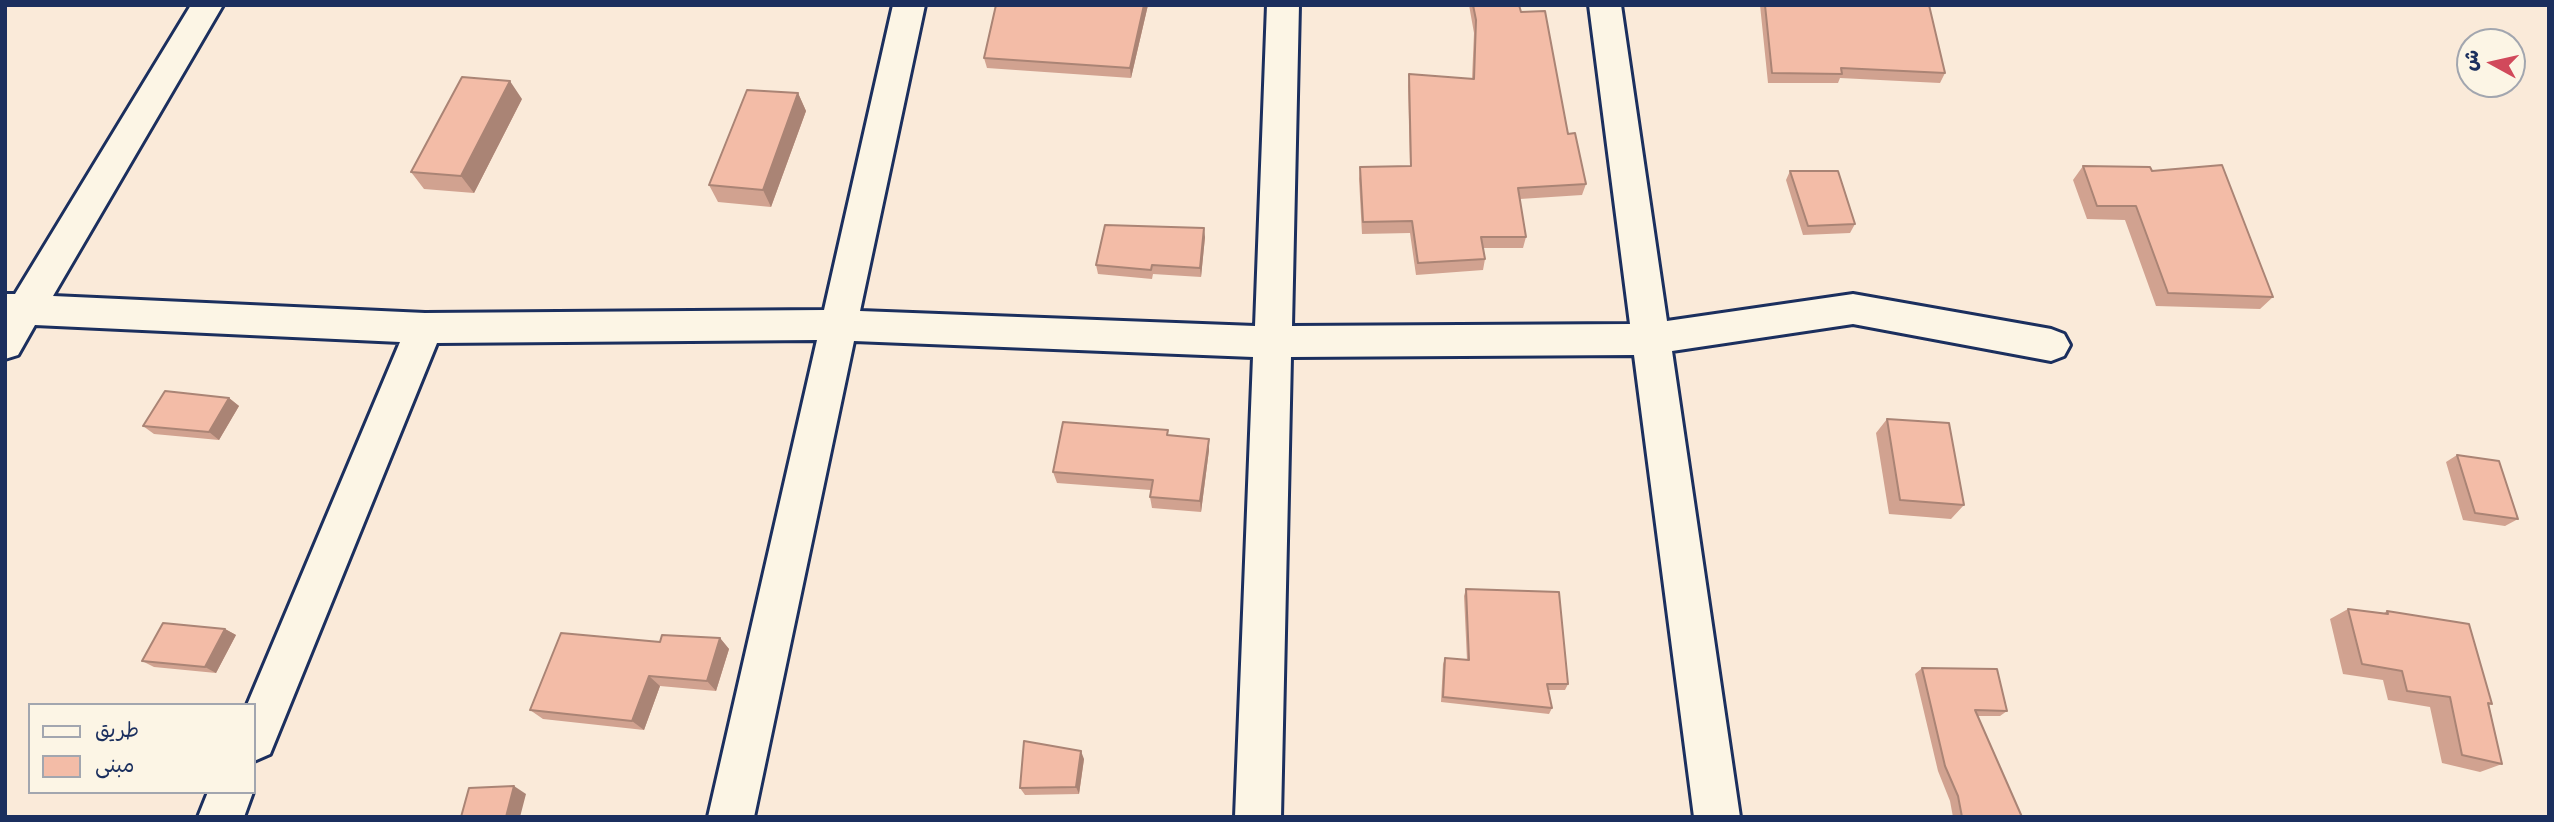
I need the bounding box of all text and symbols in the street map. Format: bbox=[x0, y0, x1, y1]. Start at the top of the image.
north arrow bbox=[2456, 28, 2526, 98]
text: ش bbox=[2459, 48, 2485, 72]
legend bbox=[28, 703, 256, 794]
text: طريق bbox=[95, 718, 139, 743]
text: مبنى bbox=[95, 753, 134, 778]

